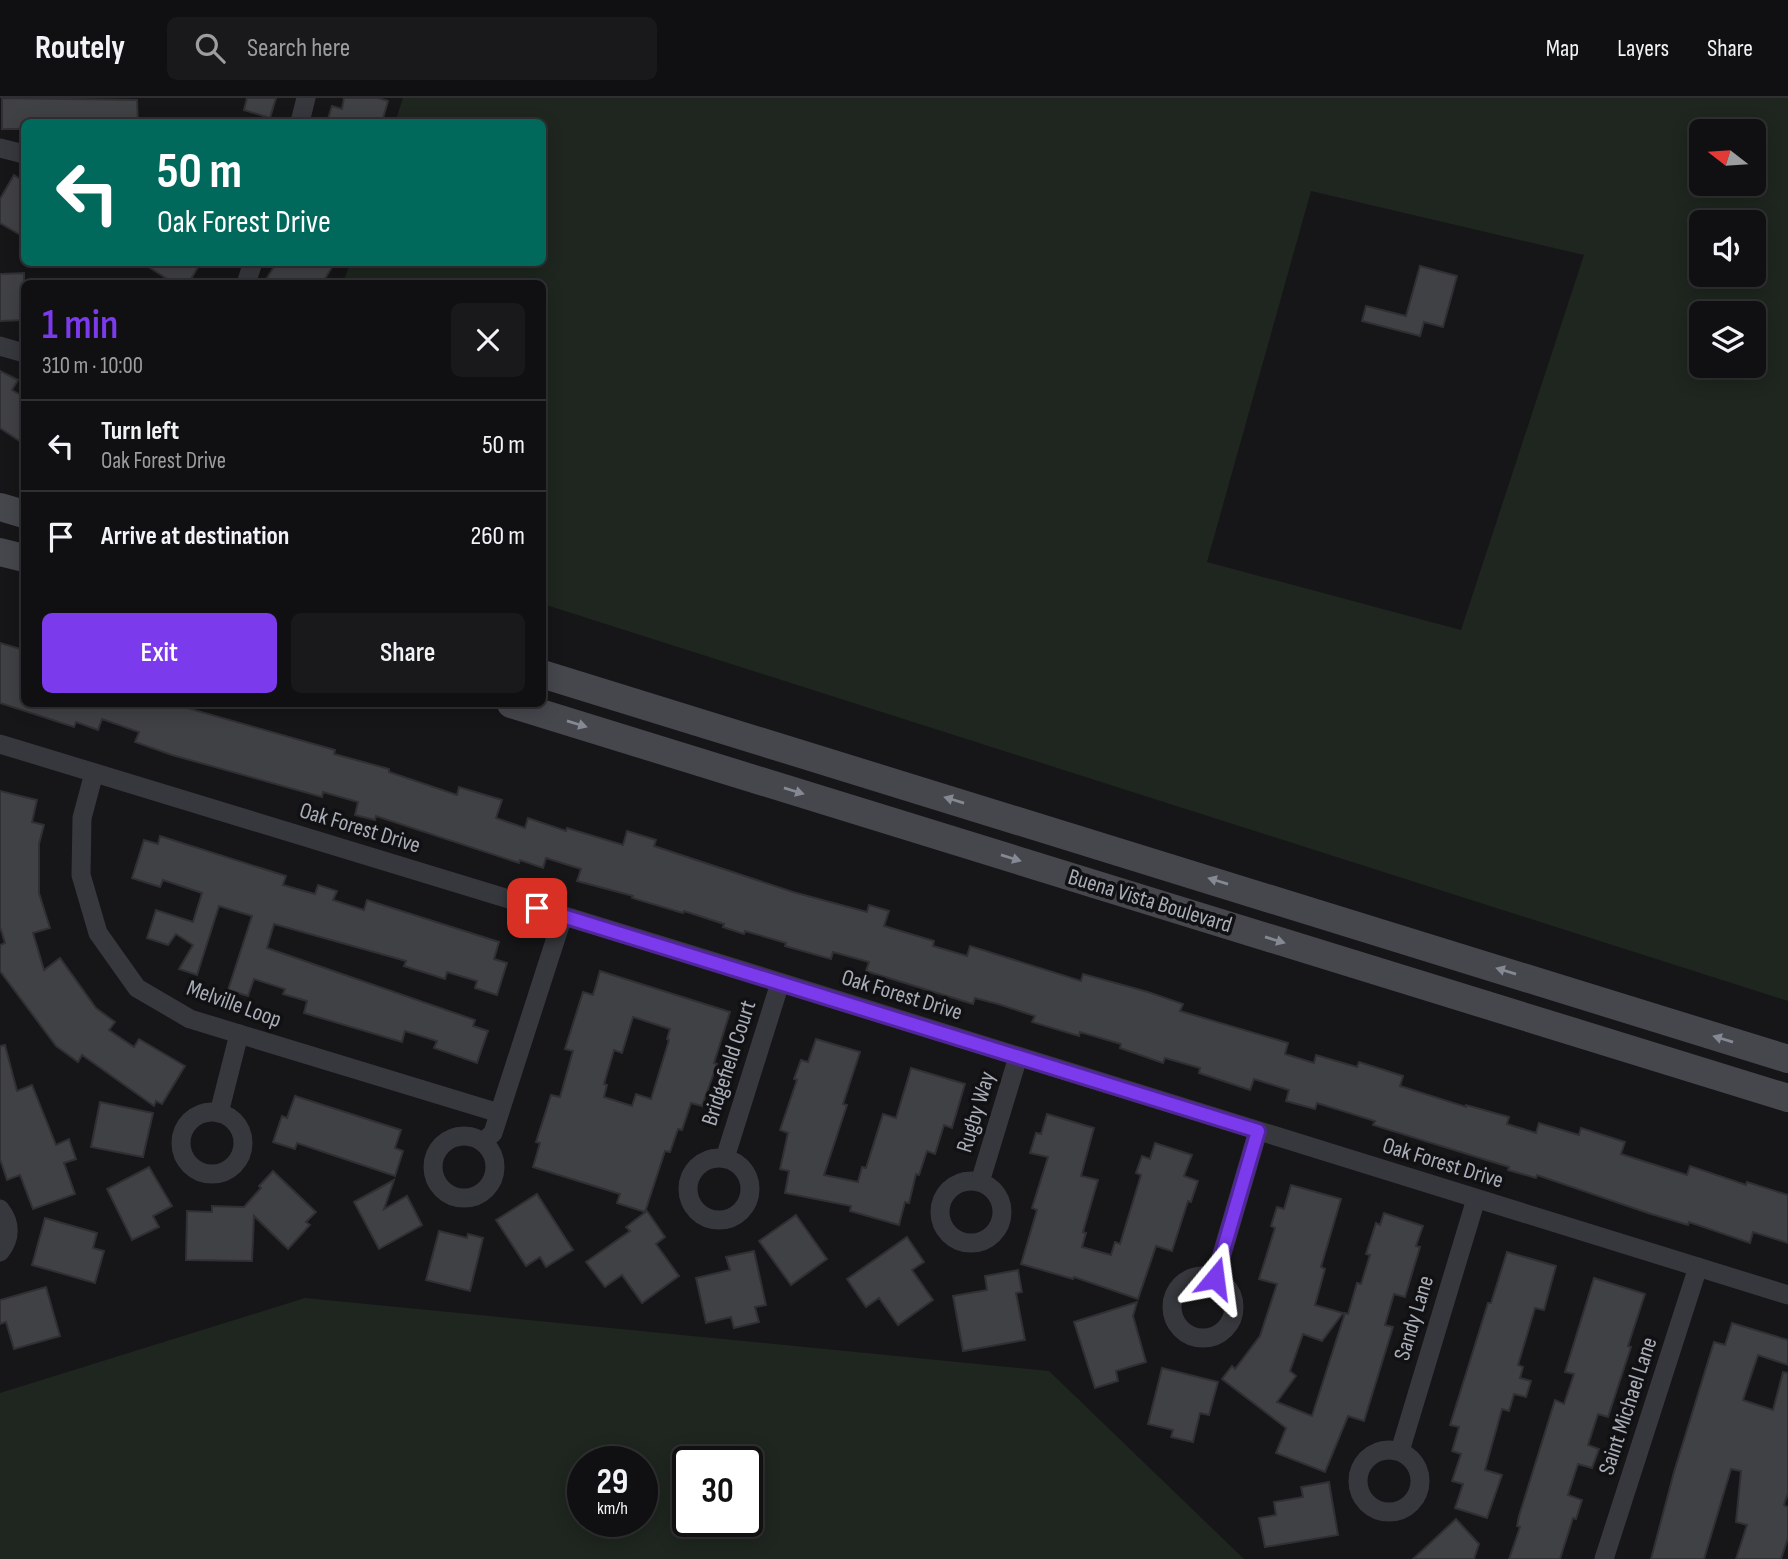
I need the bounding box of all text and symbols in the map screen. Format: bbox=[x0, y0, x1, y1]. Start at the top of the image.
search box bbox=[167, 17, 657, 80]
text: Routely bbox=[35, 28, 125, 68]
icon: search bbox=[191, 29, 229, 67]
text: Search here bbox=[247, 33, 350, 64]
text: Map bbox=[1546, 34, 1579, 63]
text: Layers bbox=[1617, 34, 1669, 63]
text: Share bbox=[1707, 34, 1753, 63]
north arrow bbox=[1689, 119, 1766, 196]
map controls bbox=[1689, 119, 1766, 378]
text: 50 m bbox=[157, 143, 242, 202]
icon: left bbox=[42, 147, 133, 238]
text: Oak Forest Drive bbox=[157, 203, 331, 242]
button: sound bbox=[1689, 210, 1766, 287]
text: 1 min bbox=[42, 300, 118, 351]
button: layers bbox=[1689, 301, 1766, 378]
button: close bbox=[451, 303, 525, 377]
text: 310 m · 10:00 bbox=[42, 352, 143, 380]
text: Turn left bbox=[101, 416, 179, 447]
icon: left bbox=[42, 427, 80, 465]
text: 50 m bbox=[482, 430, 525, 461]
text: Oak Forest Drive bbox=[101, 447, 226, 475]
icon: arrive bbox=[42, 518, 80, 556]
text: Arrive at destination bbox=[101, 521, 289, 552]
text: 260 m bbox=[470, 521, 525, 552]
button: Exit bbox=[42, 613, 277, 693]
button: Share bbox=[291, 613, 525, 693]
one-way arrow bbox=[566, 719, 587, 729]
one-way arrow bbox=[784, 786, 805, 796]
one-way arrow bbox=[943, 795, 964, 805]
street label: Oak Forest Drive bbox=[296, 796, 424, 860]
one-way arrow bbox=[1001, 853, 1022, 864]
street label: Buena Vista Boulevard bbox=[1065, 863, 1235, 939]
one-way arrow bbox=[1208, 876, 1229, 886]
pin bbox=[507, 878, 567, 938]
icon: arrive bbox=[518, 889, 556, 927]
one-way arrow bbox=[1265, 935, 1286, 945]
street label: Oak Forest Drive bbox=[838, 963, 966, 1027]
one-way arrow bbox=[1495, 965, 1516, 976]
street label: Melville Loop bbox=[183, 974, 285, 1034]
street label: Bridgefield Court bbox=[696, 997, 762, 1129]
one-way arrow bbox=[1712, 1033, 1733, 1043]
street label: Rugby Way bbox=[950, 1068, 1002, 1156]
street label: Oak Forest Drive bbox=[1379, 1131, 1507, 1195]
position arrow bbox=[1178, 1241, 1252, 1315]
street label: Sandy Lane bbox=[1388, 1272, 1440, 1364]
street label: Saint Michael Lane bbox=[1593, 1334, 1663, 1478]
speed limit sign: 30 bbox=[672, 1446, 763, 1537]
text: 29 bbox=[597, 1461, 628, 1504]
text: km/h bbox=[597, 1498, 628, 1519]

